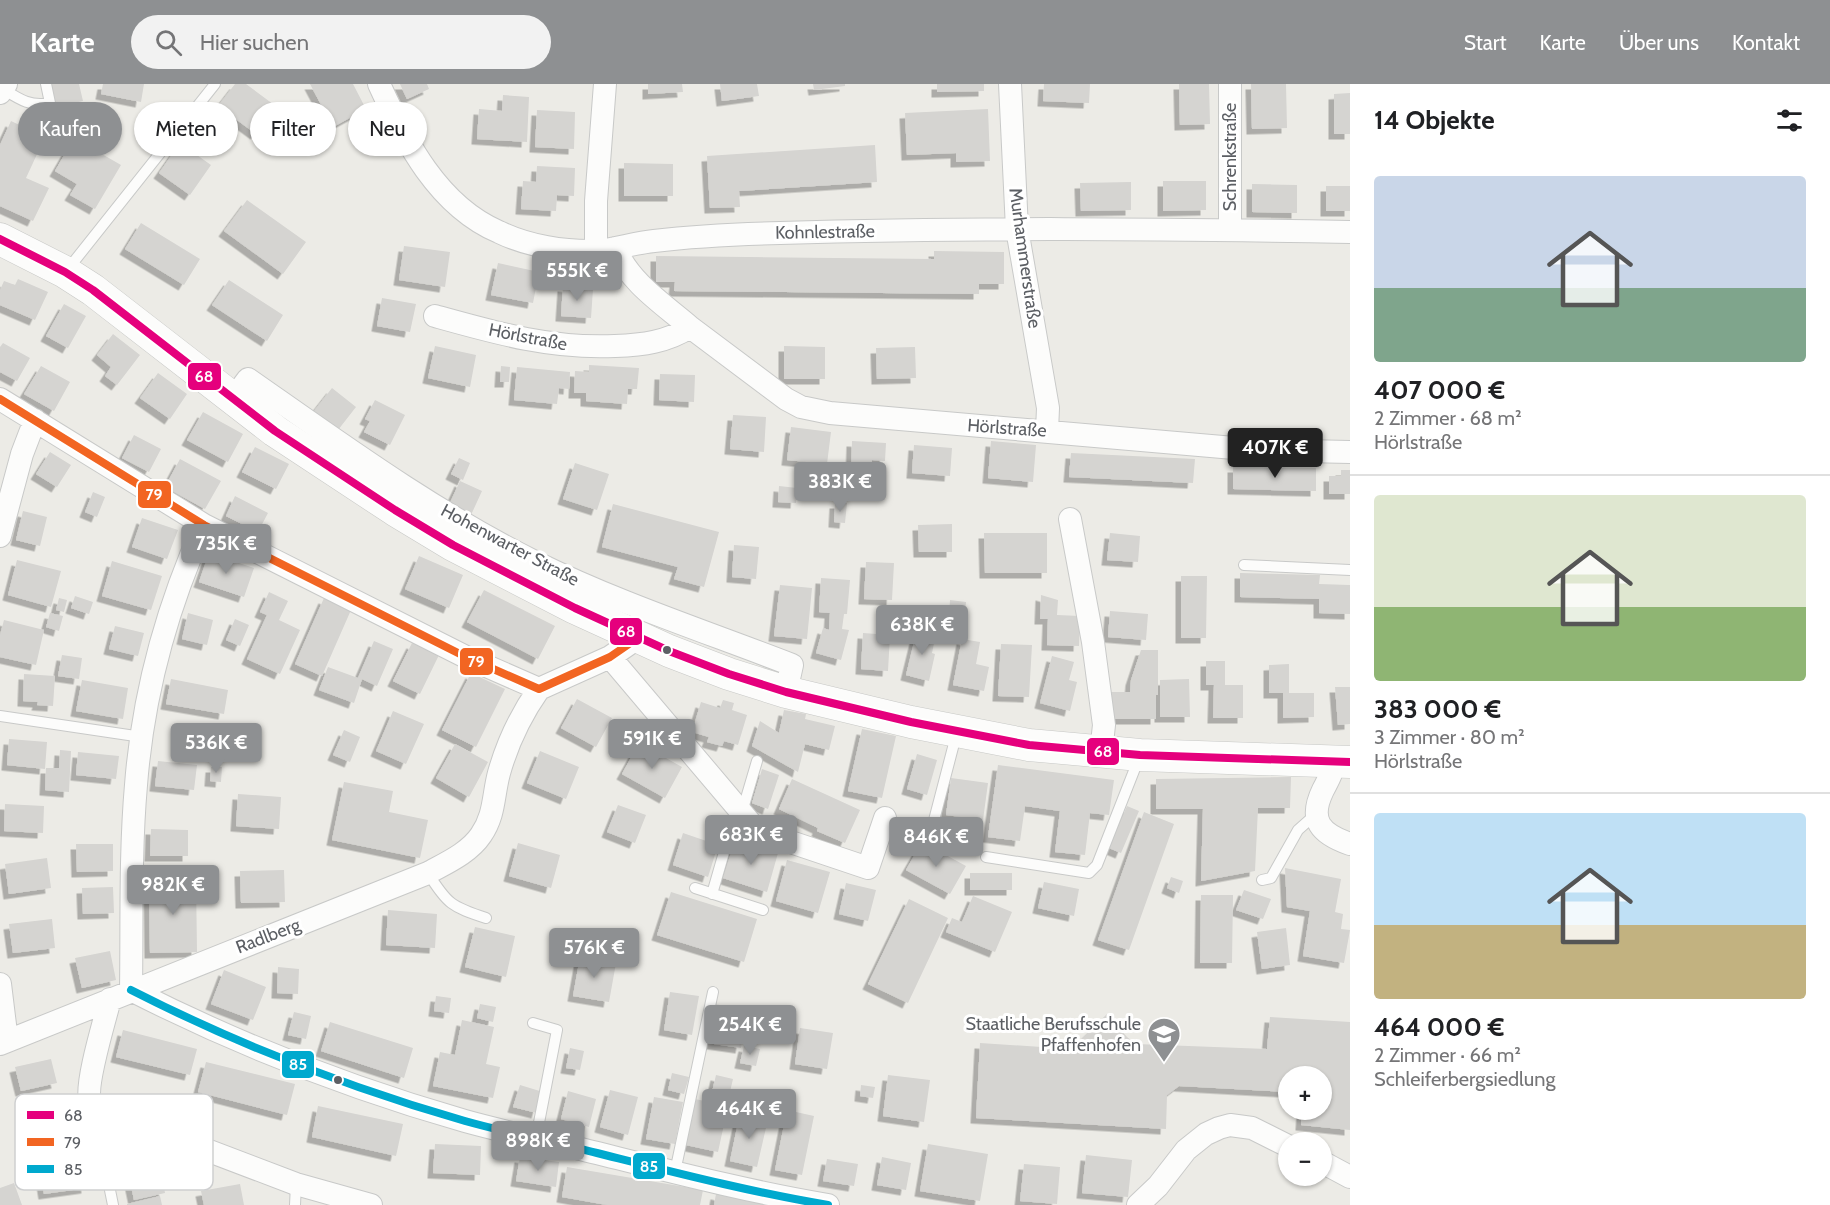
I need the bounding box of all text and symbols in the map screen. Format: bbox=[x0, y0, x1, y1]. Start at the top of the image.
search box bbox=[131, 15, 551, 69]
text: Karte bbox=[30, 25, 95, 59]
icon: search bbox=[152, 26, 185, 59]
text: Hier suchen bbox=[200, 29, 309, 56]
text: Start bbox=[1464, 30, 1507, 55]
text: Karte bbox=[1540, 30, 1586, 55]
text: Über uns bbox=[1619, 30, 1699, 55]
text: Kontakt bbox=[1732, 30, 1800, 55]
chip: Kaufen bbox=[18, 102, 122, 156]
chip: Mieten bbox=[134, 102, 238, 156]
chip: Filter bbox=[250, 102, 336, 156]
chip: Neu bbox=[348, 102, 427, 156]
street label: Schrenkstraße bbox=[1219, 103, 1241, 211]
text: 14 Objekte bbox=[1374, 104, 1495, 136]
icon: filters bbox=[1773, 104, 1806, 137]
street label: Murhammerstraße bbox=[1004, 186, 1046, 330]
icon: home bbox=[1536, 215, 1644, 323]
street label: Kohnlestraße bbox=[775, 220, 875, 244]
pin: 555K € bbox=[528, 251, 626, 302]
text: 555K € bbox=[546, 258, 608, 282]
street label: Hörlstraße bbox=[487, 319, 569, 355]
line badge: 68 bbox=[187, 362, 222, 391]
text: 68 bbox=[195, 367, 213, 386]
text: 407 000 € bbox=[1374, 374, 1505, 406]
text: 2 Zimmer · 68 m² bbox=[1374, 406, 1522, 430]
street label: Hörlstraße bbox=[967, 414, 1047, 442]
pin: 407K € bbox=[1226, 428, 1324, 479]
text: Hörlstraße bbox=[1374, 430, 1462, 454]
text: 407K € bbox=[1242, 435, 1308, 459]
pin: 383K € bbox=[791, 462, 889, 513]
text: 383K € bbox=[808, 469, 872, 493]
line badge: 79 bbox=[137, 480, 172, 509]
text: 79 bbox=[145, 485, 163, 504]
street label: Hohenwarter Straße bbox=[437, 499, 583, 591]
pin: 735K € bbox=[177, 524, 275, 575]
text: 735K € bbox=[195, 531, 257, 555]
icon: home bbox=[1536, 534, 1644, 642]
pin: 638K € bbox=[873, 605, 971, 656]
text: 638K € bbox=[890, 612, 954, 636]
line badge: 68 bbox=[609, 617, 643, 646]
text: 68 bbox=[617, 622, 635, 641]
unlabelled marker bbox=[661, 644, 673, 656]
line badge: 79 bbox=[459, 647, 494, 676]
text: 79 bbox=[467, 652, 485, 671]
text: 383 000 € bbox=[1374, 693, 1501, 725]
pin: 591K € bbox=[603, 719, 701, 770]
pin: 536K € bbox=[167, 723, 265, 774]
text: 3 Zimmer · 80 m² bbox=[1374, 725, 1525, 749]
text: 591K € bbox=[622, 726, 682, 750]
text: 536K € bbox=[185, 730, 247, 754]
line badge: 68 bbox=[1086, 737, 1120, 766]
text: 68 bbox=[1094, 742, 1112, 761]
text: Hörlstraße bbox=[1374, 749, 1462, 773]
pin: 683K € bbox=[702, 815, 800, 866]
pin: 846K € bbox=[887, 817, 985, 868]
text: 683K € bbox=[719, 822, 783, 846]
text: 846K € bbox=[903, 824, 969, 848]
icon: home bbox=[1536, 852, 1644, 960]
pin: 982K € bbox=[124, 865, 222, 916]
text: 982K € bbox=[141, 872, 205, 896]
street label: Radlberg bbox=[233, 913, 304, 958]
pin: 576K € bbox=[545, 928, 643, 979]
text: 576K € bbox=[563, 935, 625, 959]
pin: 254K € bbox=[701, 1005, 799, 1056]
text: 464 000 € bbox=[1374, 1011, 1504, 1043]
text: 254K € bbox=[718, 1012, 782, 1036]
place label: Staatliche Berufsschule Pfaffenhofen bbox=[966, 1013, 1141, 1056]
school or university icon: Staatliche Berufsschule Pfaffenhofen bbox=[1146, 1016, 1182, 1063]
text: 2 Zimmer · 66 m² bbox=[1374, 1043, 1521, 1067]
line badge: 85 bbox=[281, 1050, 315, 1079]
text: 85 bbox=[289, 1055, 307, 1074]
map controls bbox=[1278, 1066, 1332, 1186]
button: + bbox=[1278, 1066, 1332, 1120]
text: Schleiferbergsiedlung bbox=[1374, 1067, 1555, 1091]
unlabelled marker bbox=[332, 1074, 344, 1086]
pin: 464K € bbox=[700, 1089, 798, 1140]
legend bbox=[15, 1094, 213, 1190]
text: 464K € bbox=[716, 1096, 782, 1120]
text: 68 bbox=[64, 1106, 83, 1125]
pin: 898K € bbox=[489, 1121, 587, 1172]
text: 898K € bbox=[505, 1128, 571, 1152]
button: − bbox=[1278, 1132, 1332, 1186]
text: 79 bbox=[64, 1133, 81, 1152]
line badge: 85 bbox=[632, 1152, 666, 1180]
text: 85 bbox=[640, 1157, 658, 1176]
text: 85 bbox=[64, 1160, 82, 1179]

